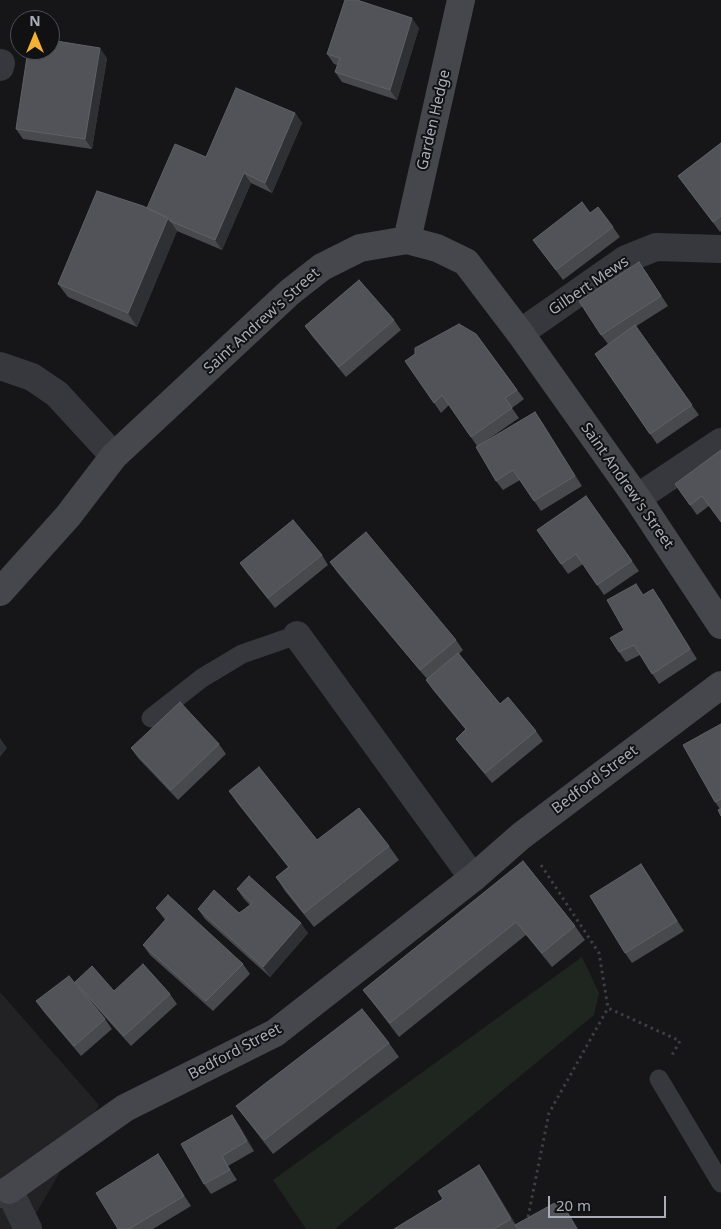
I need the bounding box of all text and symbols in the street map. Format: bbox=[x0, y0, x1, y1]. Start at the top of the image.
north arrow bbox=[10, 10, 60, 60]
text: N bbox=[29, 11, 41, 30]
street label: Garden Hedge bbox=[414, 68, 454, 172]
street label: Gilbert Mews bbox=[546, 253, 632, 319]
street label: Saint Andrew's Street bbox=[200, 264, 324, 378]
street label: Saint Andrew's Street bbox=[577, 420, 677, 552]
street label: Bedford Street bbox=[549, 742, 641, 818]
street label: Bedford Street bbox=[185, 1020, 285, 1084]
scale bar bbox=[551, 1186, 668, 1218]
text: 20 m bbox=[556, 1195, 591, 1215]

